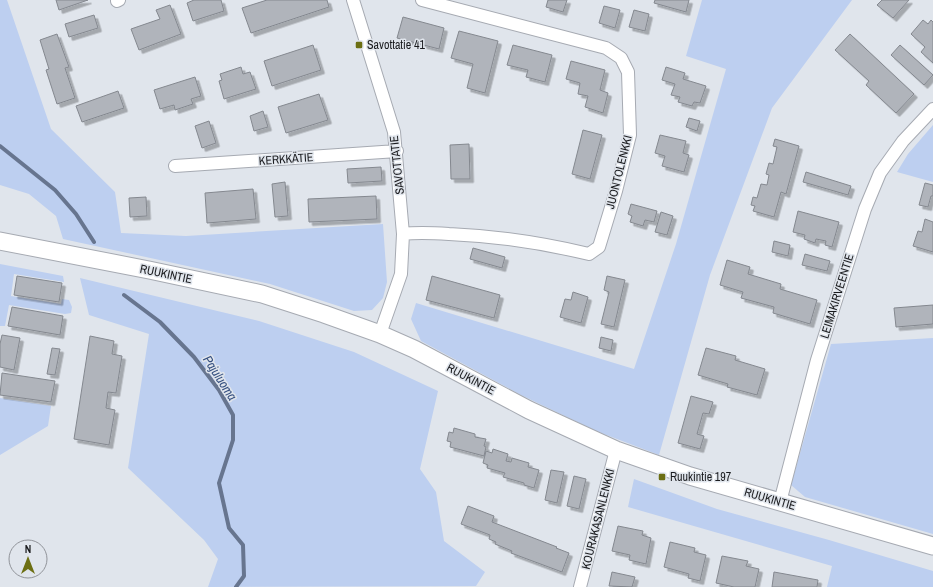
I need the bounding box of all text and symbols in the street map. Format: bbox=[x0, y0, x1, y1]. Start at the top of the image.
place label: Savottatie 41 bbox=[367, 37, 426, 53]
marker: Savottatie 41 bbox=[354, 40, 364, 50]
street label: JUONTOLENKKI bbox=[602, 134, 636, 210]
street label: SAVOTTATIE bbox=[386, 135, 408, 195]
street label: KERKKÄTIE bbox=[258, 149, 314, 169]
street label: LEIMAKIRVEENTIE bbox=[817, 252, 857, 340]
street label: RUUKINTIE bbox=[138, 261, 194, 287]
water label: Pajuluoma bbox=[199, 352, 241, 404]
street label: RUUKINTIE bbox=[444, 359, 498, 399]
street label: KOURAKASANLENKKI bbox=[578, 467, 618, 571]
place label: Ruukintie 197 bbox=[670, 469, 732, 485]
marker: Ruukintie 197 bbox=[657, 472, 667, 482]
street label: RUUKINTIE bbox=[742, 484, 798, 514]
north arrow bbox=[8, 539, 48, 579]
text: N bbox=[25, 542, 31, 556]

